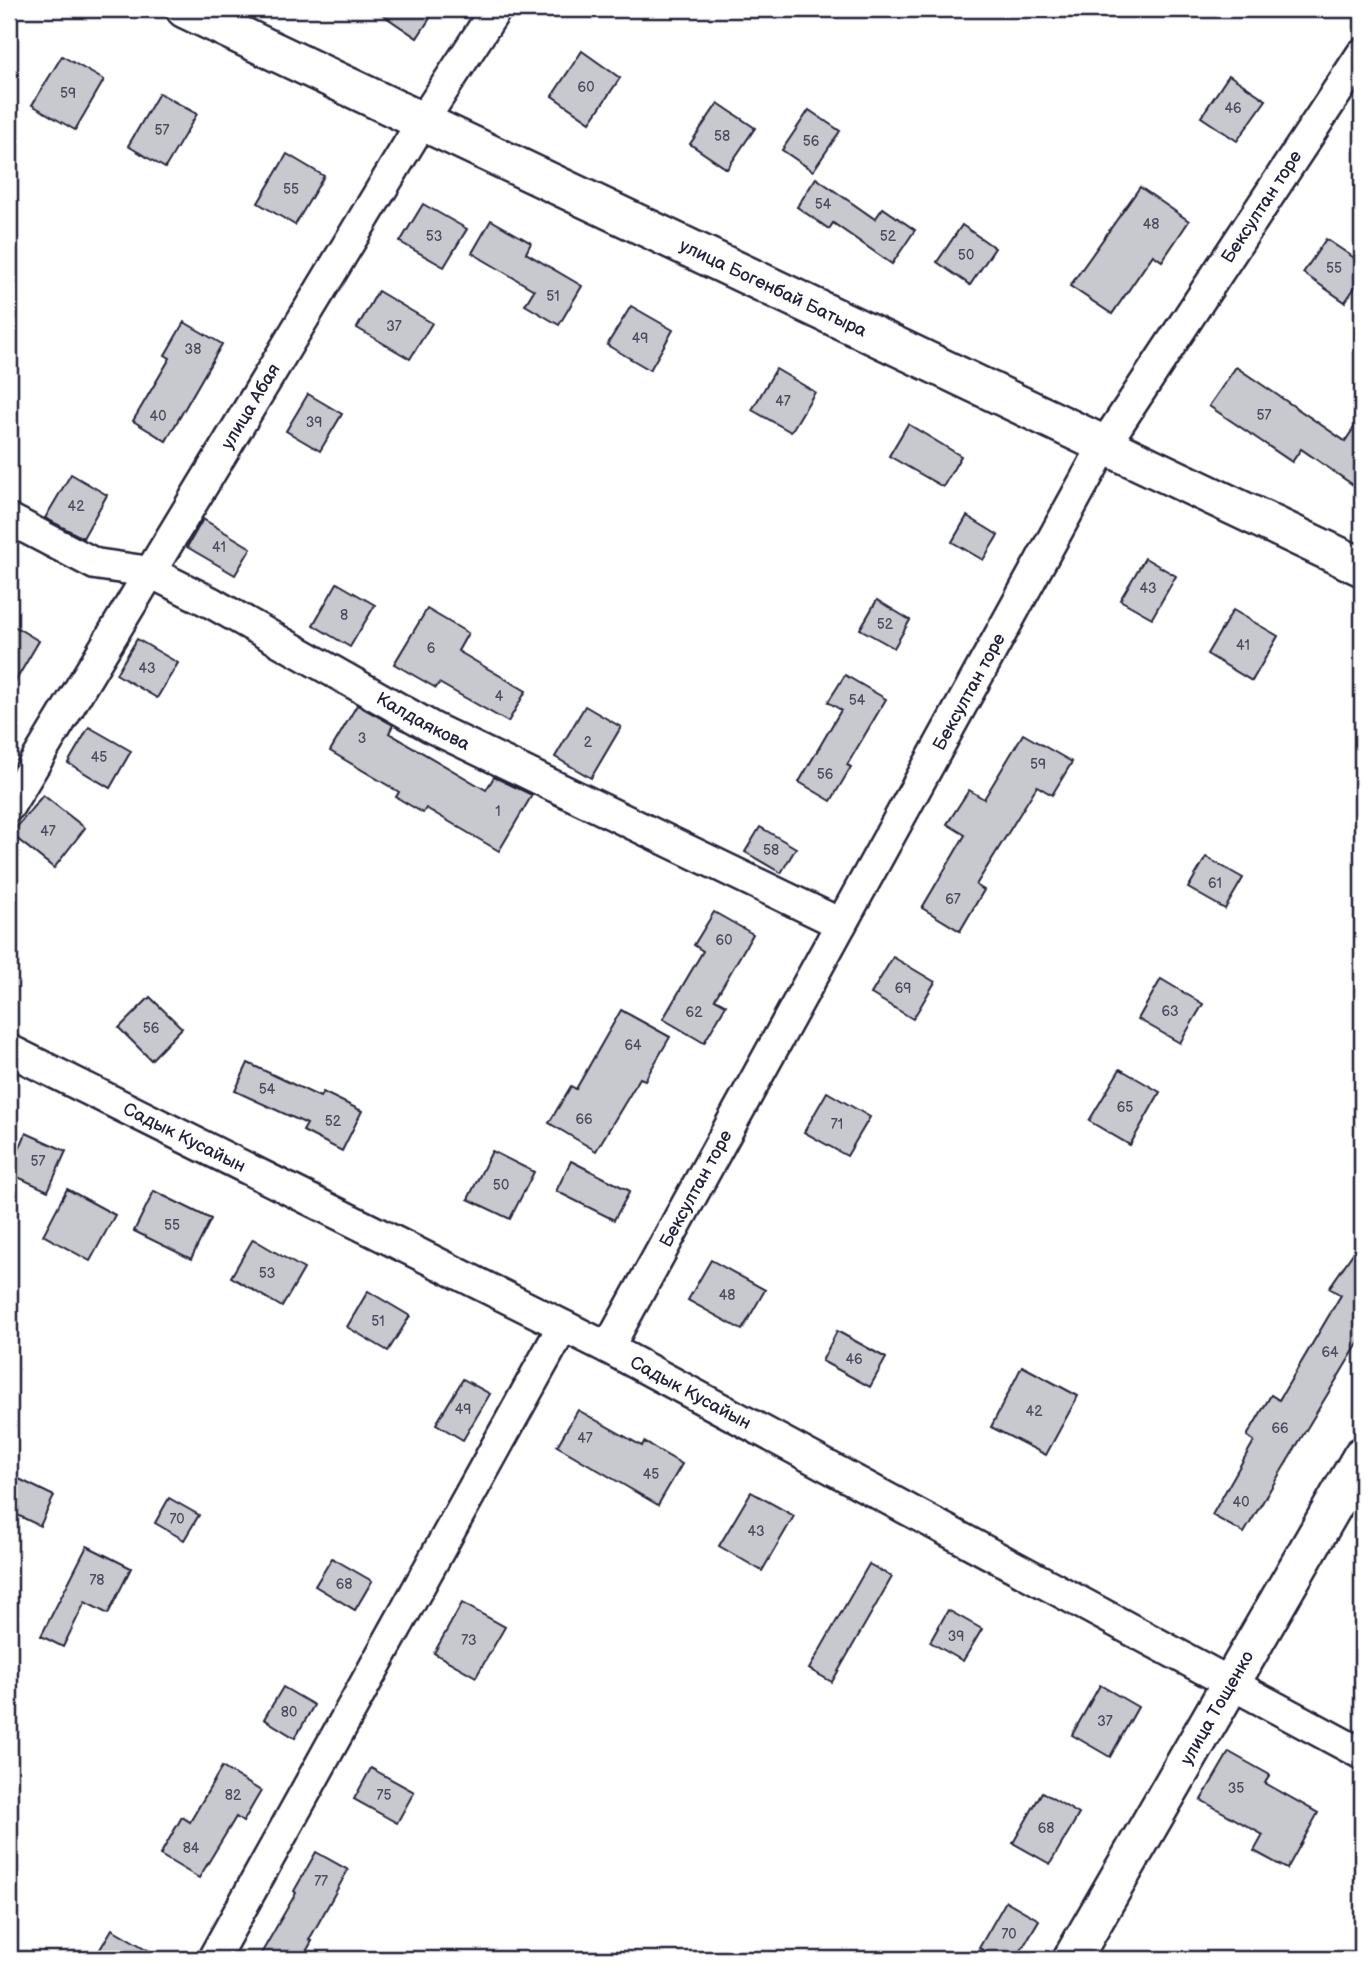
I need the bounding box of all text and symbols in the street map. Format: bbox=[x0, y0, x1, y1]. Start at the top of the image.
house number: 60 bbox=[578, 79, 594, 96]
house number: 59 bbox=[60, 85, 76, 102]
house number: 46 bbox=[1224, 100, 1242, 117]
house number: 57 bbox=[155, 122, 170, 139]
house number: 58 bbox=[714, 128, 730, 145]
house number: 56 bbox=[803, 133, 820, 150]
street label: Бексултан торе bbox=[1217, 146, 1306, 267]
house number: 55 bbox=[283, 181, 299, 198]
house number: 54 bbox=[815, 196, 832, 213]
house number: 48 bbox=[1143, 216, 1159, 233]
house number: 53 bbox=[426, 228, 442, 245]
house number: 52 bbox=[880, 228, 897, 245]
street label: улица Богенбай Батыра bbox=[676, 235, 871, 341]
house number: 50 bbox=[958, 247, 974, 264]
house number: 55 bbox=[1326, 260, 1342, 277]
house number: 51 bbox=[546, 288, 560, 305]
house number: 37 bbox=[386, 318, 402, 335]
house number: 49 bbox=[632, 330, 648, 347]
house number: 38 bbox=[185, 341, 201, 358]
street label: улица Абая bbox=[217, 360, 284, 453]
house number: 47 bbox=[775, 393, 791, 410]
house number: 57 bbox=[1257, 407, 1272, 424]
house number: 40 bbox=[150, 408, 166, 425]
house number: 39 bbox=[306, 414, 322, 431]
house number: 42 bbox=[68, 498, 85, 515]
house number: 41 bbox=[212, 539, 226, 556]
house number: 43 bbox=[1139, 580, 1157, 597]
house number: 8 bbox=[340, 607, 348, 624]
house number: 52 bbox=[877, 616, 894, 633]
street label: Бексултан торе bbox=[928, 629, 1009, 754]
house number: 41 bbox=[1236, 637, 1250, 654]
house number: 6 bbox=[427, 640, 436, 657]
house number: 43 bbox=[138, 660, 156, 677]
street label: Калдаякова bbox=[373, 688, 474, 755]
house number: 4 bbox=[495, 688, 504, 705]
house number: 54 bbox=[849, 692, 866, 709]
house number: 3 bbox=[358, 730, 366, 747]
house number: 2 bbox=[584, 734, 593, 751]
house number: 45 bbox=[91, 749, 107, 766]
house number: 59 bbox=[1030, 756, 1046, 773]
house number: 56 bbox=[817, 766, 834, 783]
house number: 1 bbox=[495, 803, 501, 820]
house number: 47 bbox=[40, 823, 56, 840]
house number: 58 bbox=[763, 842, 779, 859]
house number: 61 bbox=[1208, 875, 1222, 892]
house number: 67 bbox=[945, 891, 961, 908]
house number: 60 bbox=[716, 932, 732, 949]
house number: 69 bbox=[895, 980, 911, 997]
house number: 63 bbox=[1161, 1003, 1179, 1020]
house number: 62 bbox=[686, 1004, 703, 1021]
house number: 56 bbox=[143, 1020, 160, 1037]
house number: 64 bbox=[624, 1037, 642, 1054]
house number: 54 bbox=[259, 1081, 276, 1098]
street label: Садык Кусайын bbox=[120, 1098, 249, 1177]
house number: 65 bbox=[1117, 1099, 1133, 1116]
house number: 66 bbox=[575, 1111, 593, 1128]
house number: 52 bbox=[325, 1113, 342, 1130]
house number: 71 bbox=[831, 1116, 843, 1133]
street label: Бексултан торе bbox=[655, 1126, 736, 1251]
house number: 57 bbox=[31, 1153, 46, 1170]
house number: 50 bbox=[493, 1177, 509, 1194]
house number: 55 bbox=[164, 1217, 180, 1234]
house number: 53 bbox=[259, 1265, 275, 1282]
house number: 48 bbox=[719, 1287, 735, 1304]
house number: 51 bbox=[371, 1313, 385, 1330]
house number: 64 bbox=[1321, 1344, 1339, 1361]
house number: 46 bbox=[845, 1351, 863, 1368]
street label: Садык Кусайын bbox=[627, 1352, 755, 1434]
house number: 49 bbox=[455, 1401, 471, 1418]
house number: 42 bbox=[1026, 1403, 1043, 1420]
house number: 66 bbox=[1271, 1420, 1289, 1437]
house number: 47 bbox=[577, 1430, 593, 1447]
house number: 45 bbox=[643, 1466, 659, 1483]
house number: 40 bbox=[1233, 1494, 1249, 1511]
house number: 70 bbox=[169, 1511, 185, 1528]
house number: 43 bbox=[747, 1523, 765, 1540]
house number: 78 bbox=[89, 1572, 105, 1589]
house number: 68 bbox=[336, 1576, 352, 1593]
house number: 39 bbox=[948, 1628, 964, 1645]
house number: 73 bbox=[461, 1632, 477, 1649]
street label: улица Тощенко bbox=[1176, 1647, 1258, 1769]
house number: 80 bbox=[281, 1704, 297, 1721]
house number: 37 bbox=[1097, 1713, 1113, 1730]
house number: 35 bbox=[1228, 1780, 1244, 1797]
house number: 82 bbox=[225, 1787, 242, 1804]
house number: 75 bbox=[377, 1787, 391, 1804]
house number: 68 bbox=[1038, 1820, 1054, 1837]
house number: 84 bbox=[183, 1840, 200, 1857]
house number: 77 bbox=[314, 1873, 328, 1890]
house number: 70 bbox=[1001, 1926, 1017, 1943]

